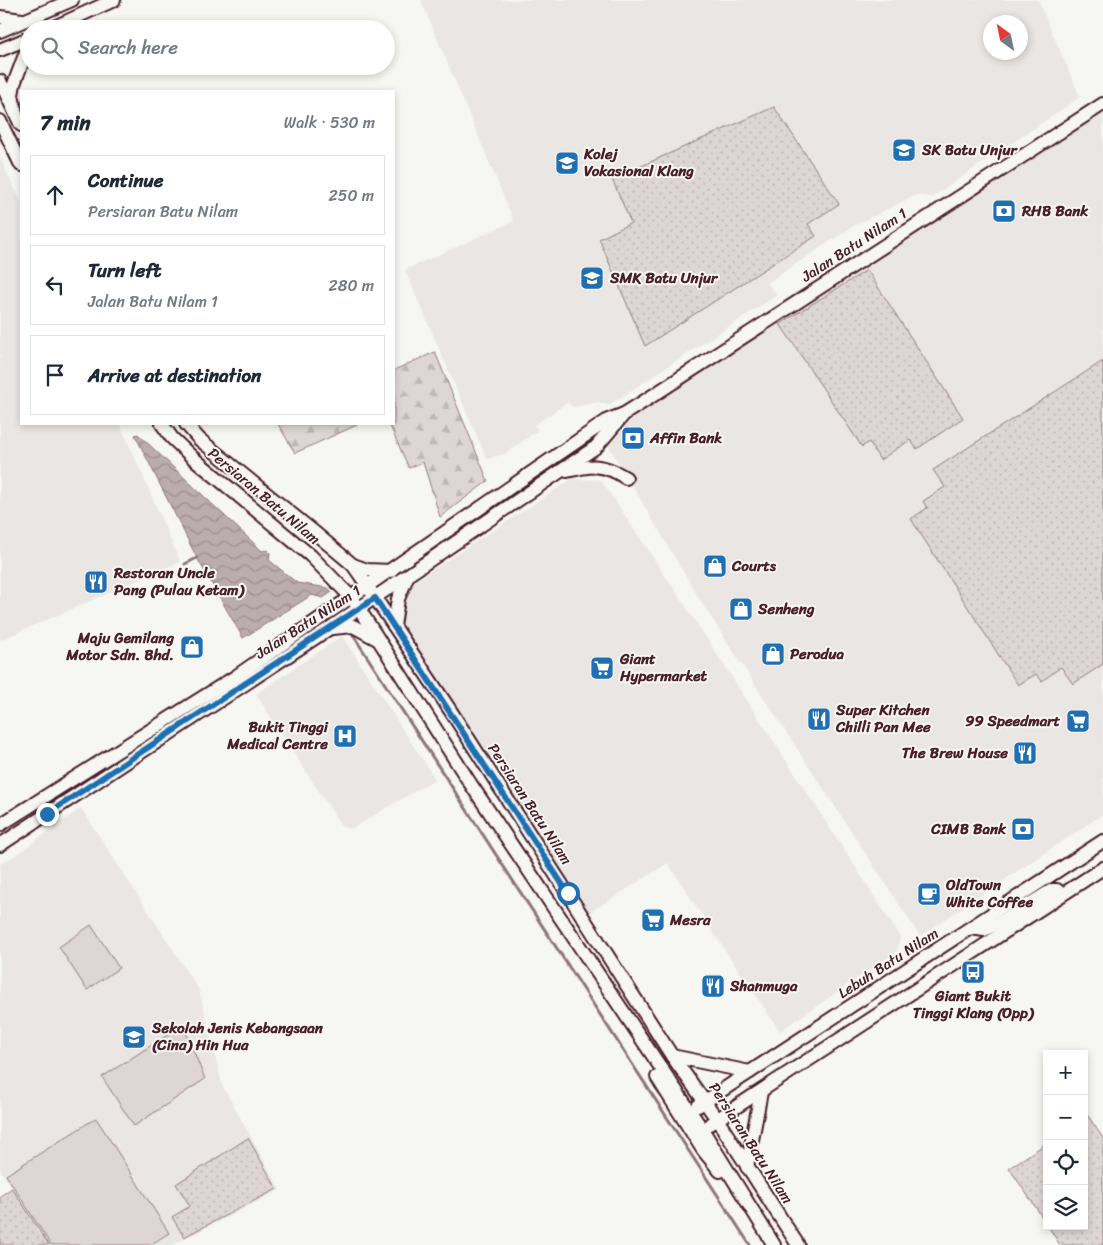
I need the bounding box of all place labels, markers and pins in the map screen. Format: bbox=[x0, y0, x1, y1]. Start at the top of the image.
school or university icon: SK Batu Unjur bbox=[891, 137, 917, 163]
place label: SK Batu Unjur bbox=[921, 137, 1019, 163]
place label: Kolej Vokasional Klang bbox=[583, 141, 694, 184]
school or university icon: Kolej Vokasional Klang bbox=[554, 150, 580, 176]
bank icon: RHB Bank bbox=[991, 198, 1017, 224]
place label: RHB Bank bbox=[1021, 198, 1089, 224]
school or university icon: SMK Batu Unjur bbox=[579, 265, 605, 291]
place label: SMK Batu Unjur bbox=[609, 265, 719, 291]
bank icon: Affin Bank bbox=[620, 425, 646, 451]
place label: Affin Bank bbox=[649, 425, 722, 451]
shop icon: Courts bbox=[702, 553, 728, 579]
place label: Courts bbox=[731, 553, 777, 579]
place label: Restoran Uncle Pang (Pulau Ketam) bbox=[113, 560, 245, 603]
restaurant icon: Restoran Uncle Pang (Pulau Ketam) bbox=[83, 569, 109, 595]
shop icon: Senheng bbox=[728, 596, 754, 622]
place label: Senheng bbox=[757, 596, 815, 622]
place label: Maju Gemilang Motor Sdn. Bhd. bbox=[65, 625, 174, 668]
shop icon: Maju Gemilang Motor Sdn. Bhd. bbox=[179, 634, 205, 660]
shop icon: Perodua bbox=[760, 641, 786, 667]
place label: Perodua bbox=[790, 641, 845, 667]
place label: Giant Hypermarket bbox=[619, 646, 708, 689]
supermarket icon: Giant Hypermarket bbox=[589, 655, 615, 681]
place label: Super Kitchen Chilli Pan Mee bbox=[835, 697, 931, 740]
restaurant icon: Super Kitchen Chilli Pan Mee bbox=[806, 706, 832, 732]
place label: 99 Speedmart bbox=[965, 708, 1060, 734]
supermarket icon: 99 Speedmart bbox=[1065, 708, 1091, 734]
place label: Bukit Tinggi Medical Centre bbox=[226, 714, 329, 757]
hospital icon: Bukit Tinggi Medical Centre bbox=[332, 723, 358, 749]
place label: The Brew House bbox=[902, 740, 1008, 766]
restaurant icon: The Brew House bbox=[1012, 740, 1038, 766]
place label: CIMB Bank bbox=[930, 816, 1007, 842]
bank icon: CIMB Bank bbox=[1010, 816, 1036, 842]
place label: OldTown White Coffee bbox=[945, 872, 1034, 915]
cafe icon: OldTown White Coffee bbox=[916, 881, 942, 907]
supermarket icon: Mesra bbox=[640, 907, 666, 933]
place label: Mesra bbox=[669, 907, 711, 933]
bus stop icon: Giant Bukit Tinggi Klang (Opp) bbox=[960, 959, 986, 985]
restaurant icon: Shanmuga bbox=[700, 973, 726, 999]
place label: Shanmuga bbox=[729, 973, 798, 999]
place label: Giant Bukit Tinggi Klang (Opp) bbox=[913, 983, 1035, 1026]
place label: Sekolah Jenis Kebangsaan (Cina) Hin Hua bbox=[151, 1015, 324, 1058]
school or university icon: Sekolah Jenis Kebangsaan (Cina) Hin Hua bbox=[121, 1024, 147, 1050]

